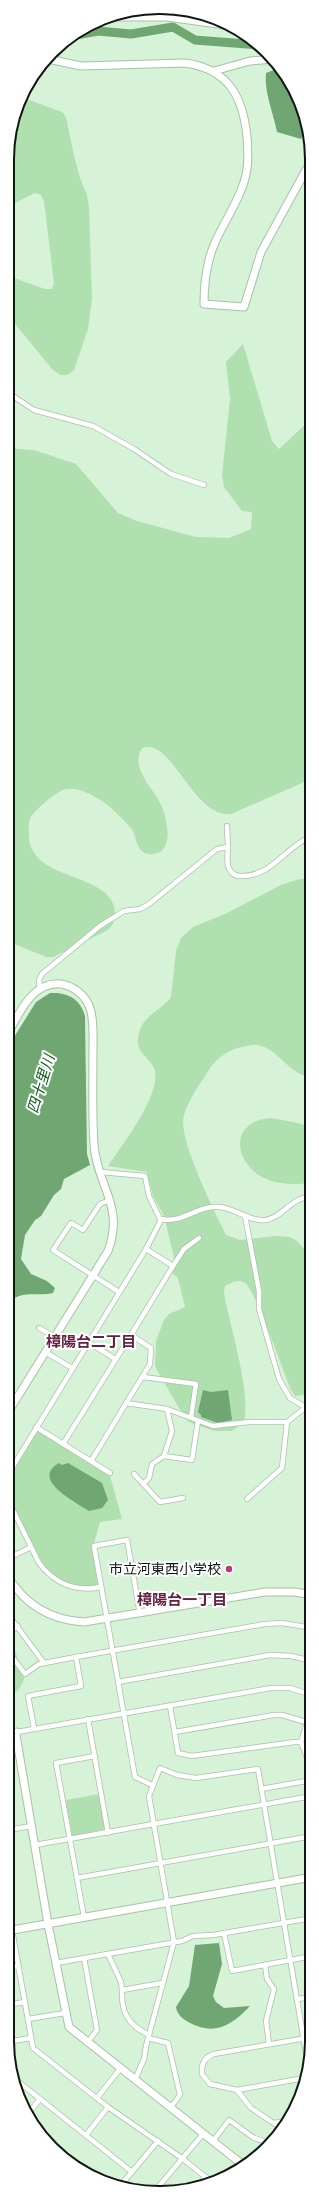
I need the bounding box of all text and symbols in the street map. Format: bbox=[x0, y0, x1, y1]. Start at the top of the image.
water label: 四十里川 bbox=[24, 1051, 59, 1115]
district label: 樟陽台二丁目 bbox=[46, 1333, 136, 1351]
place label: 市立河東西小学校 bbox=[109, 1561, 221, 1578]
marker: 市立河東西小学校 bbox=[224, 1564, 234, 1574]
district label: 樟陽台一丁目 bbox=[137, 1591, 227, 1609]

